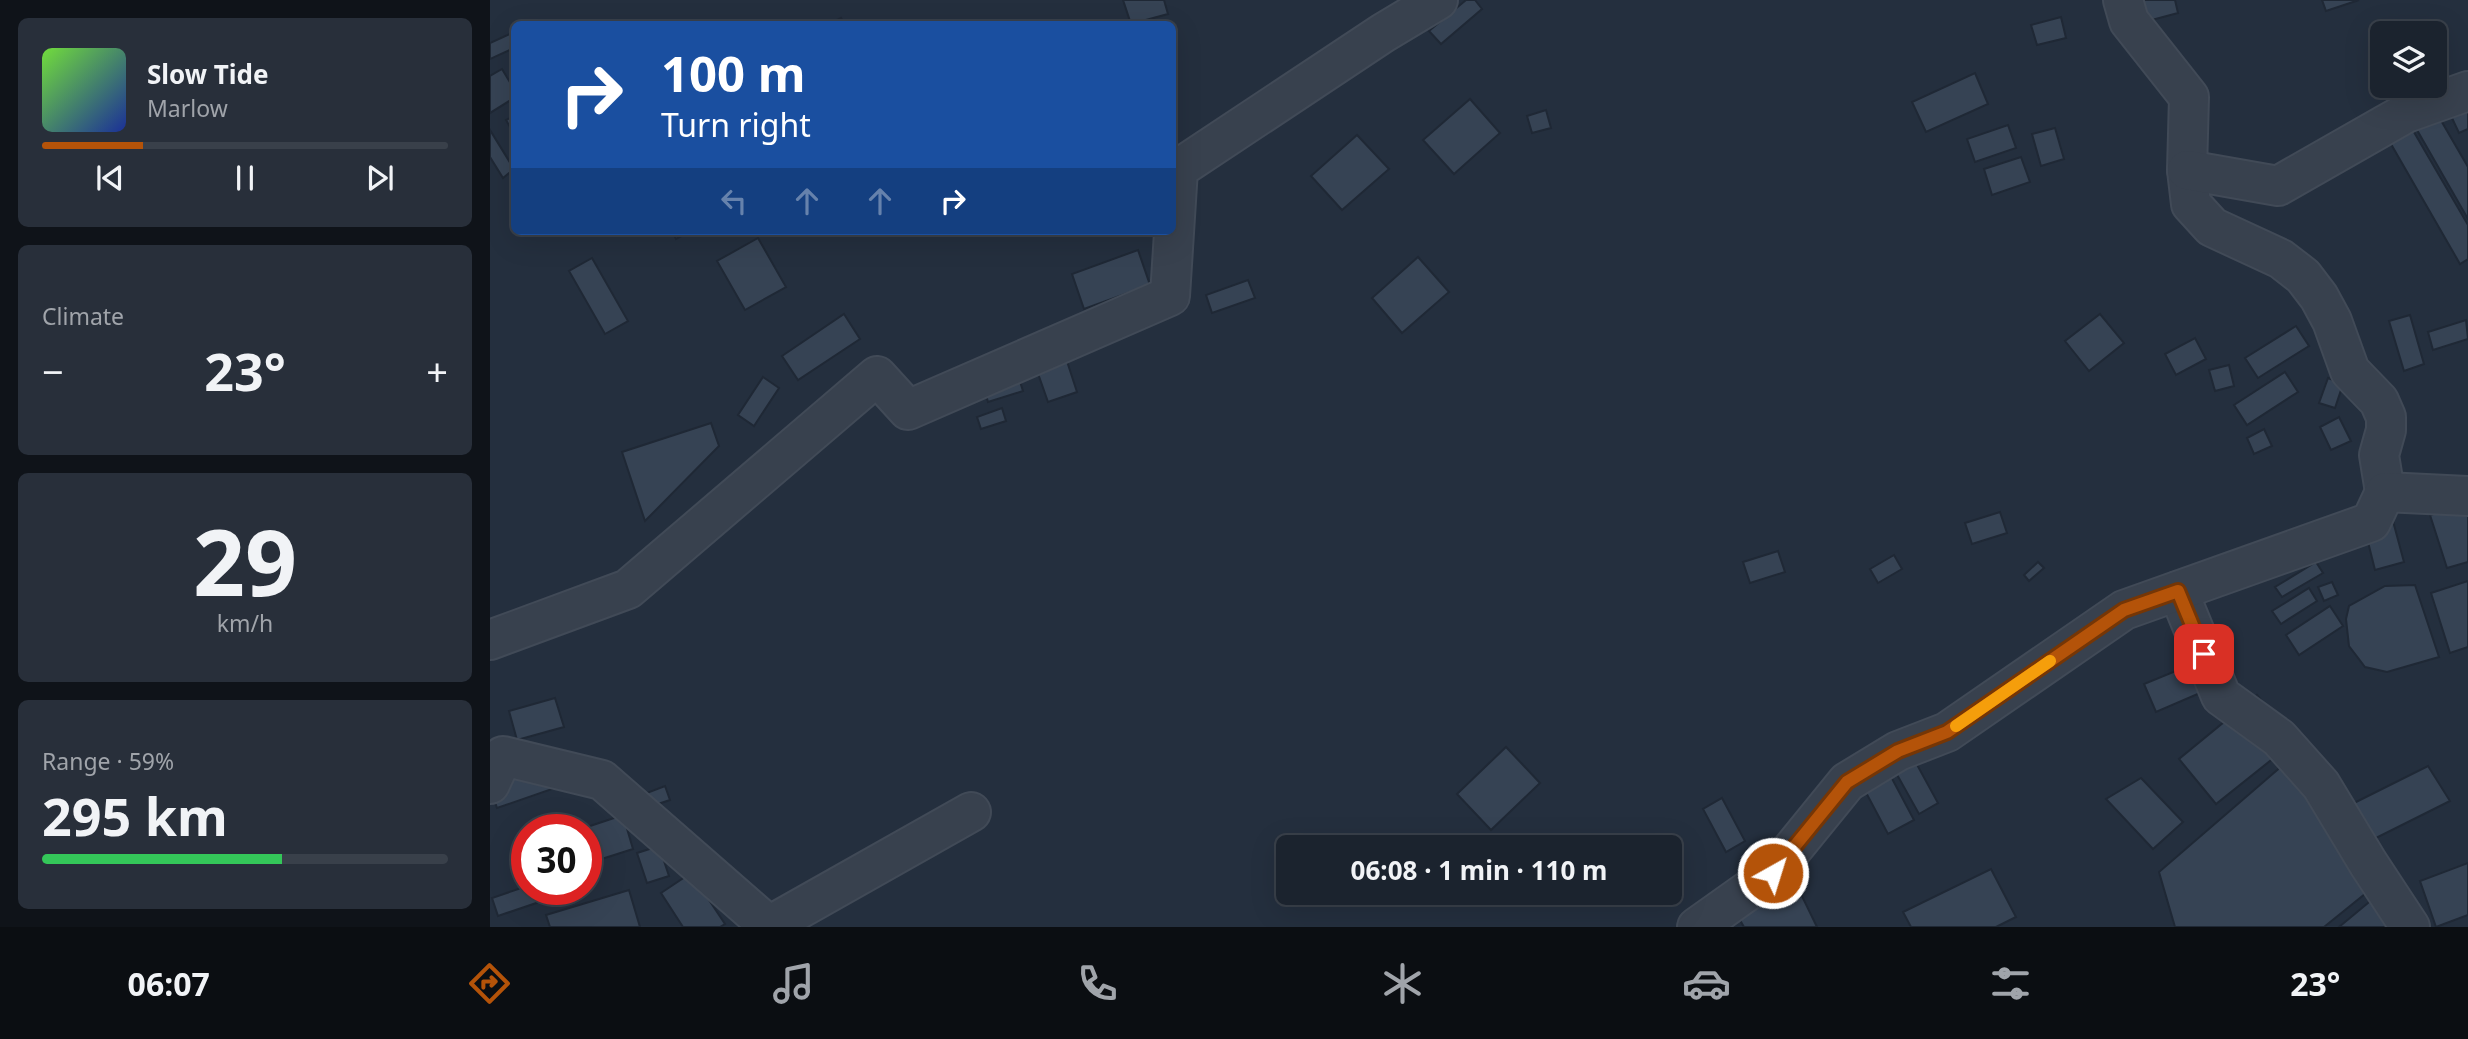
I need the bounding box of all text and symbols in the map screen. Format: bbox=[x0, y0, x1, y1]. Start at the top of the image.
map controls bbox=[2370, 21, 2447, 98]
button: layers bbox=[2370, 21, 2447, 98]
text: 100 m bbox=[661, 40, 806, 106]
icon: right bbox=[546, 49, 637, 140]
text: Slow Tide bbox=[147, 56, 269, 92]
text: Marlow bbox=[147, 92, 228, 124]
text: Turn right bbox=[661, 103, 811, 146]
icon: previous bbox=[91, 159, 129, 197]
icon: pause bbox=[226, 159, 264, 197]
icon: next bbox=[361, 159, 399, 197]
icon: left bbox=[715, 182, 753, 220]
icon: ahead bbox=[788, 182, 826, 220]
icon: ahead bbox=[861, 182, 899, 220]
icon: right bbox=[934, 182, 972, 220]
text: Climate bbox=[42, 300, 124, 332]
text: 23° bbox=[204, 335, 286, 406]
text: − bbox=[42, 345, 64, 397]
text: + bbox=[426, 345, 448, 397]
text: 29 bbox=[193, 499, 297, 623]
text: km/h bbox=[217, 607, 273, 639]
pin bbox=[2174, 624, 2234, 684]
icon: arrive bbox=[2185, 635, 2223, 673]
text: Range · 59% bbox=[42, 745, 174, 777]
text: 295 km bbox=[42, 780, 228, 851]
speed limit sign: 30 bbox=[511, 814, 602, 905]
position arrow bbox=[1736, 836, 1810, 910]
text: 06:08 · 1 min · 110 m bbox=[1351, 852, 1607, 888]
icon: directions bbox=[465, 959, 514, 1008]
icon: music bbox=[769, 959, 818, 1008]
icon: phone bbox=[1073, 959, 1122, 1008]
icon: climate bbox=[1378, 959, 1427, 1008]
icon: car bbox=[1682, 959, 1731, 1008]
icon: filters bbox=[1986, 959, 2035, 1008]
text: 06:07 bbox=[128, 962, 210, 1005]
text: 23° bbox=[2290, 962, 2340, 1005]

